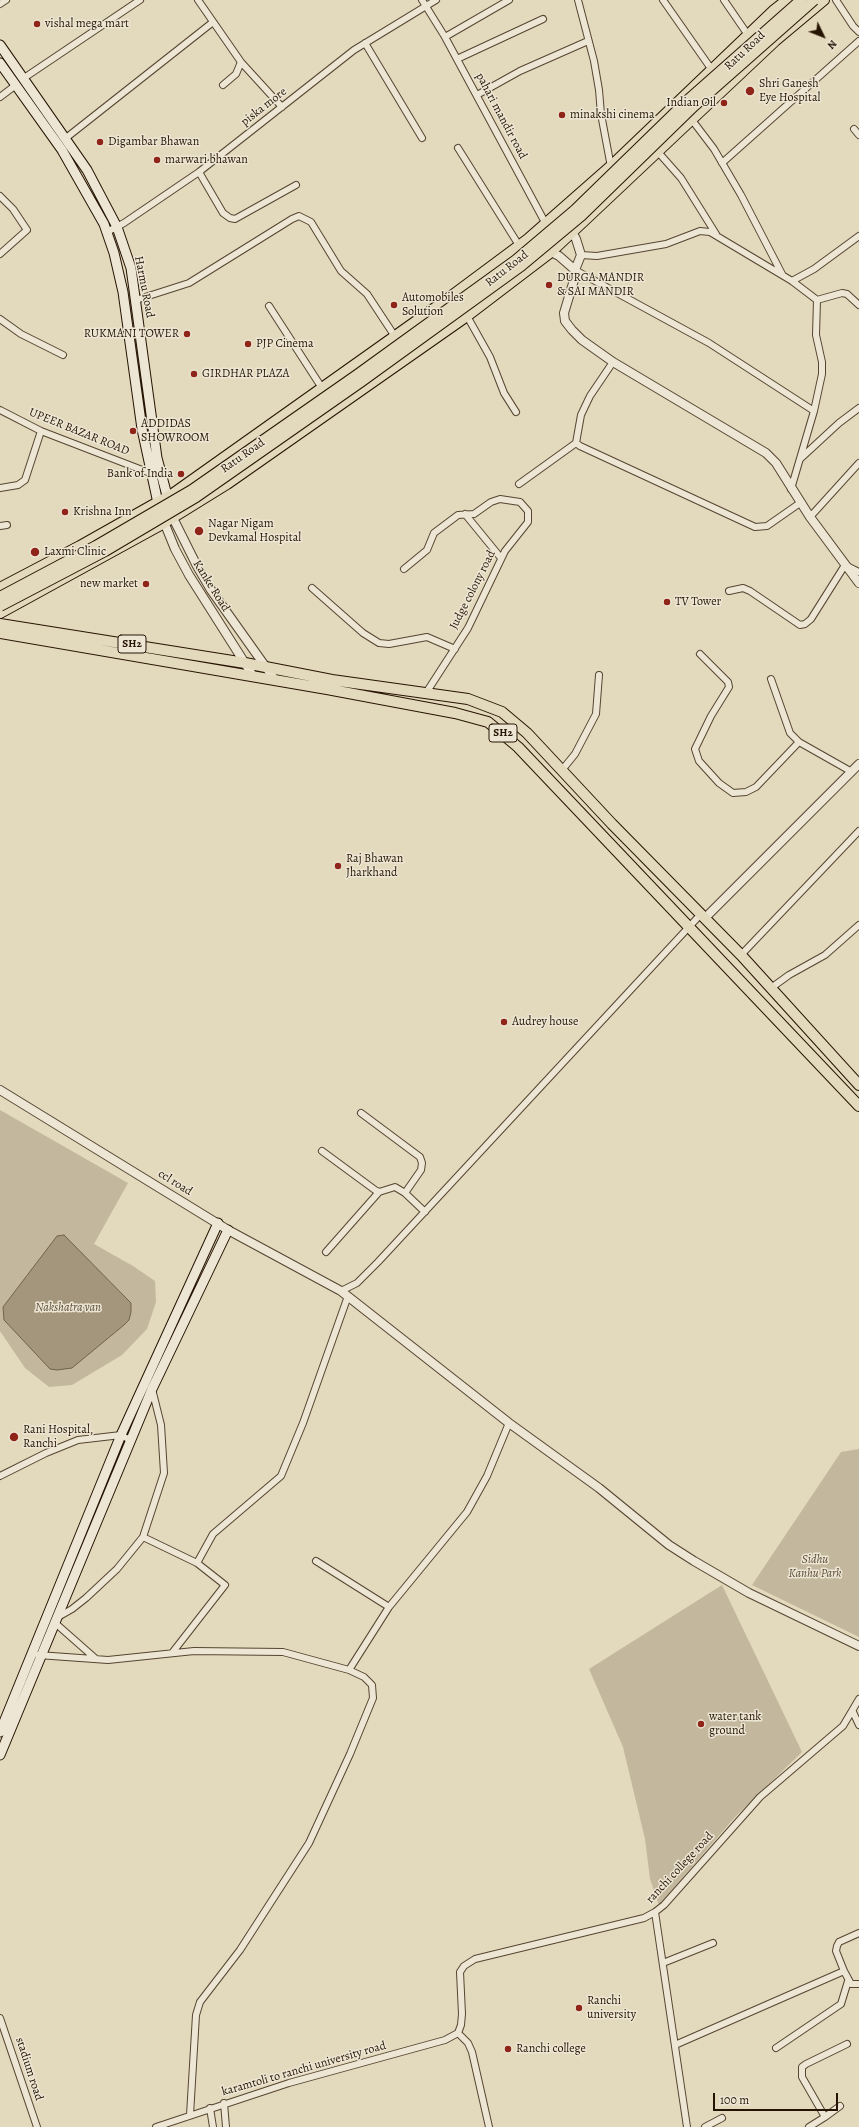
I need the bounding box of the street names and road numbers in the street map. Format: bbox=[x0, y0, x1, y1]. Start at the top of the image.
street label: Ratu Road bbox=[722, 29, 768, 73]
street label: pahari mandir road bbox=[472, 70, 530, 162]
street label: piska more bbox=[238, 85, 290, 129]
street label: Ratu Road bbox=[483, 248, 531, 290]
street label: Harmu Road bbox=[131, 255, 157, 319]
street label: UPEER BAZAR ROAD bbox=[27, 405, 131, 459]
street label: Ratu Road bbox=[218, 436, 268, 476]
street label: Judge colony road bbox=[447, 548, 499, 632]
street label: Kanke Road bbox=[190, 558, 232, 614]
road number: SH2 bbox=[118, 635, 146, 653]
road number: SH2 bbox=[489, 724, 517, 742]
street label: ccl road bbox=[155, 1167, 195, 1199]
street label: ranchi college road bbox=[643, 1829, 717, 1907]
street label: stadium road bbox=[12, 2036, 46, 2102]
street label: karamtoli to ranchi university road bbox=[220, 2039, 388, 2099]

